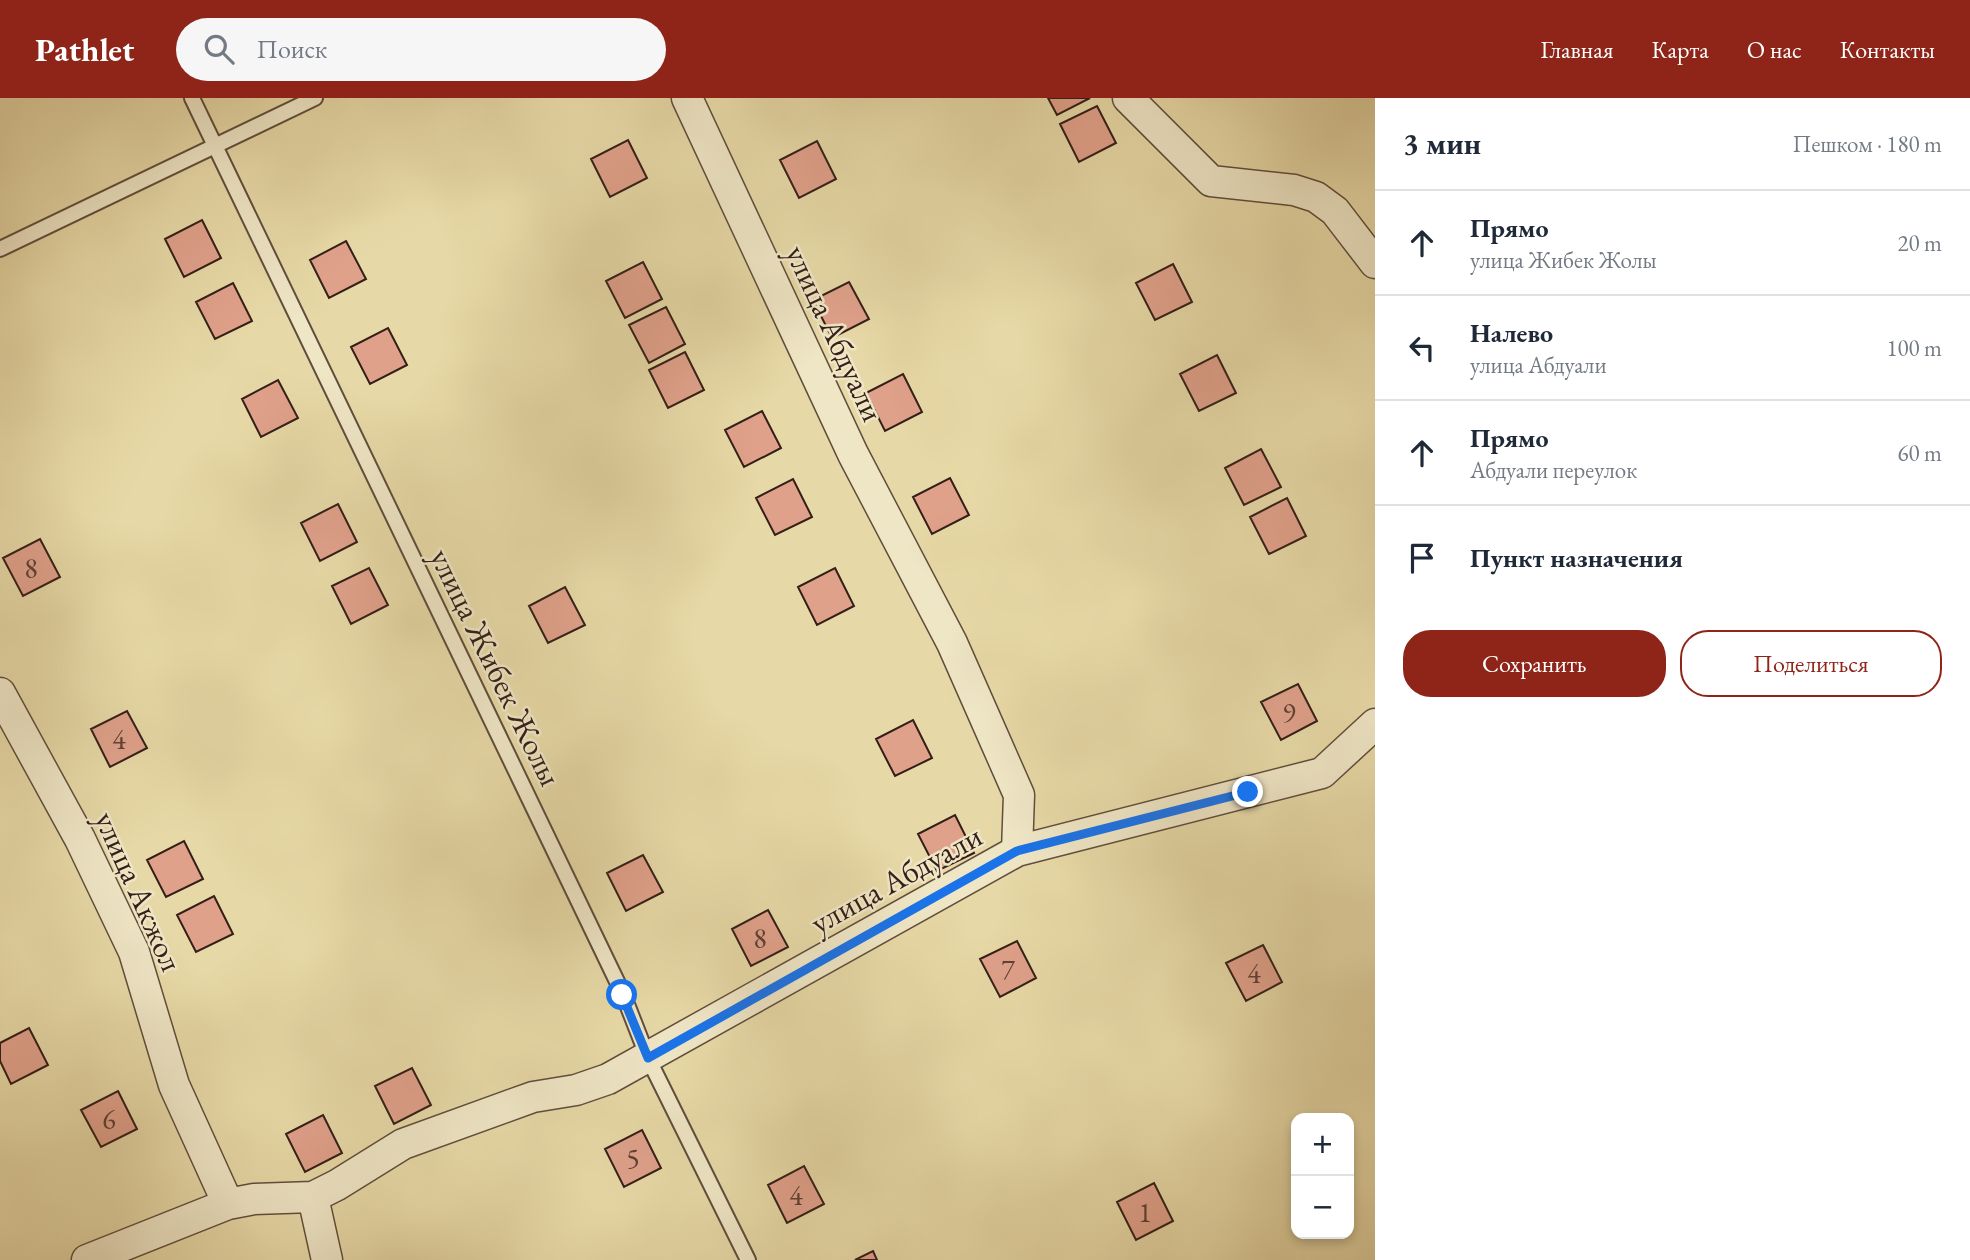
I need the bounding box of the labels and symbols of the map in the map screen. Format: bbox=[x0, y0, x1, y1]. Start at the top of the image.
street label: улица Абдуали bbox=[776, 238, 894, 428]
street label: улица Жибек Жолы bbox=[420, 541, 572, 793]
house number: 8 bbox=[24, 550, 38, 586]
house number: 9 bbox=[1282, 694, 1296, 730]
house number: 4 bbox=[112, 721, 126, 757]
route end bbox=[1232, 776, 1263, 807]
street label: улица Акжол bbox=[85, 804, 193, 978]
street label: улица Абдуали bbox=[803, 815, 989, 943]
house number: 8 bbox=[753, 920, 767, 956]
house number: 7 bbox=[1001, 951, 1015, 987]
house number: 4 bbox=[1247, 955, 1261, 991]
route start bbox=[606, 979, 637, 1010]
house number: 6 bbox=[102, 1101, 116, 1137]
house number: 5 bbox=[626, 1140, 640, 1176]
house number: 4 bbox=[789, 1177, 803, 1213]
house number: 1 bbox=[1138, 1194, 1152, 1230]

